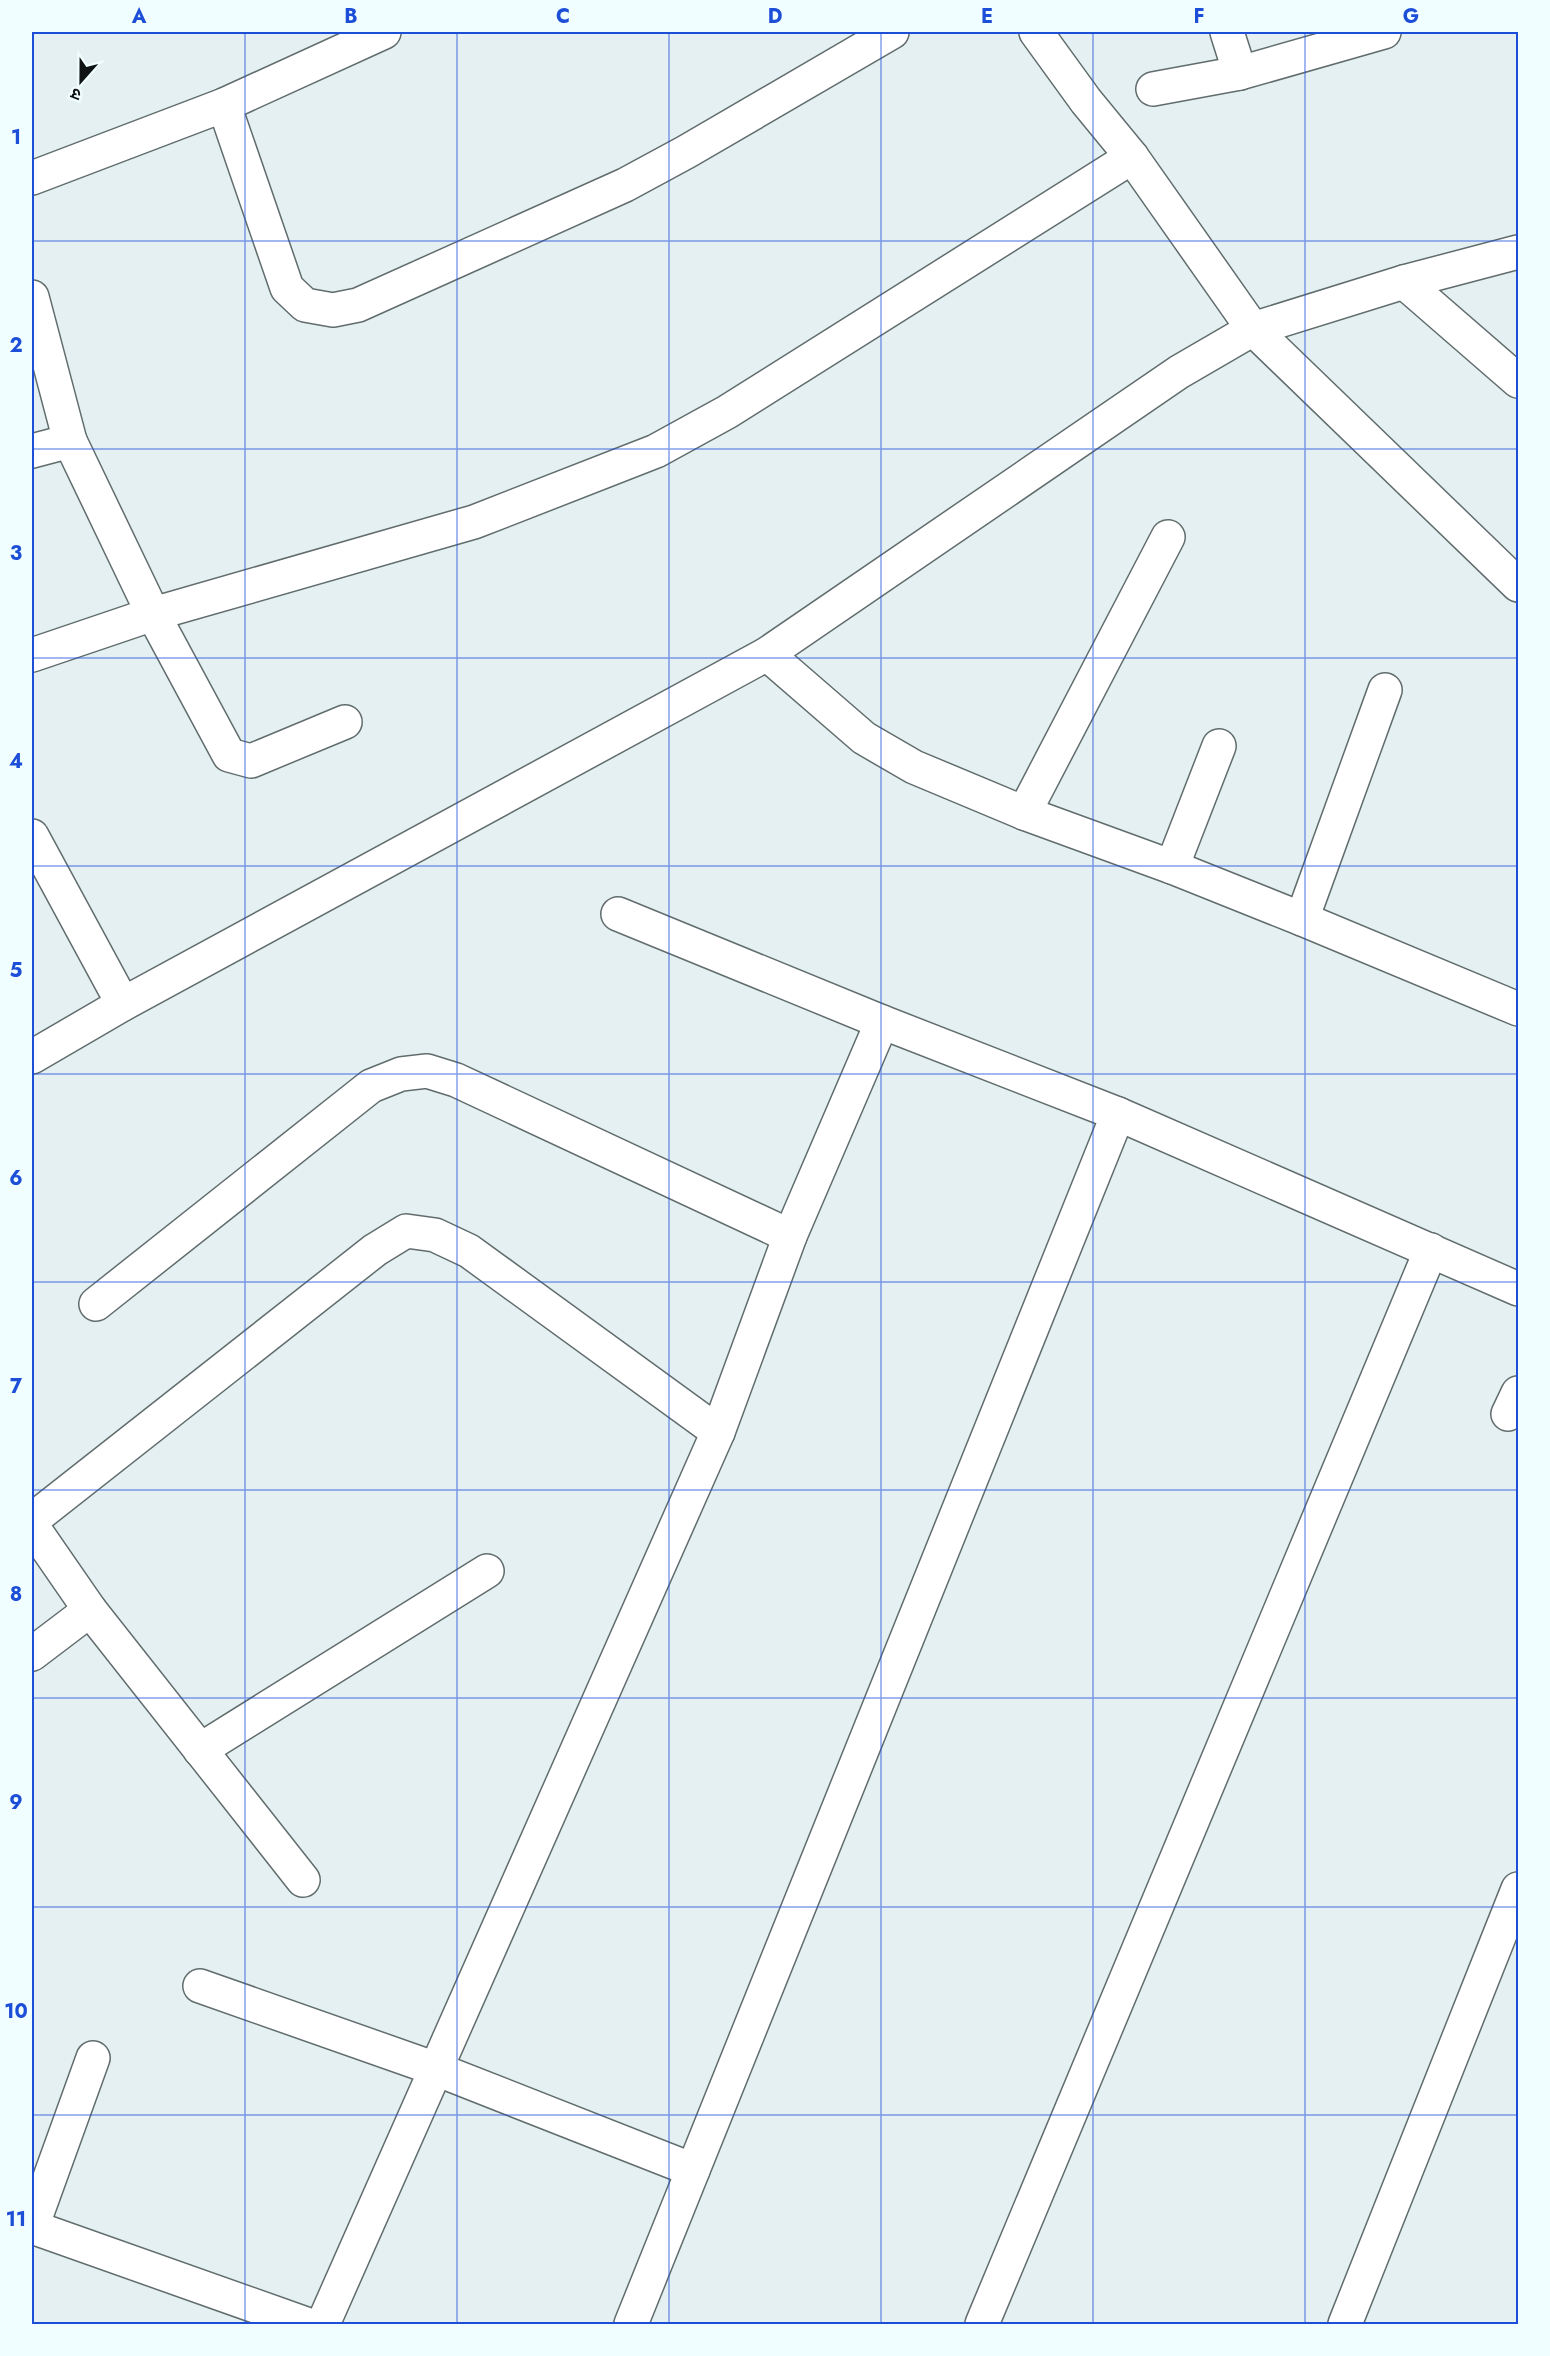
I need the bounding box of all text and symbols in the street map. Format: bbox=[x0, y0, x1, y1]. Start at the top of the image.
text: A bbox=[131, 2, 147, 31]
text: B bbox=[344, 2, 358, 31]
text: C bbox=[556, 2, 570, 31]
text: D bbox=[768, 2, 782, 31]
text: E bbox=[981, 2, 993, 31]
text: F bbox=[1193, 2, 1205, 31]
text: G bbox=[1403, 2, 1419, 31]
north arrow bbox=[51, 51, 111, 111]
text: उ bbox=[67, 82, 84, 107]
text: 1 bbox=[11, 123, 21, 152]
text: 2 bbox=[9, 331, 23, 360]
text: 3 bbox=[10, 539, 22, 568]
text: 4 bbox=[9, 747, 23, 776]
text: 5 bbox=[10, 956, 23, 985]
text: 6 bbox=[9, 1164, 23, 1193]
text: 7 bbox=[10, 1372, 23, 1401]
text: 8 bbox=[10, 1580, 22, 1609]
text: 9 bbox=[9, 1788, 23, 1817]
text: 10 bbox=[4, 1997, 28, 2026]
text: 11 bbox=[6, 2205, 26, 2234]

